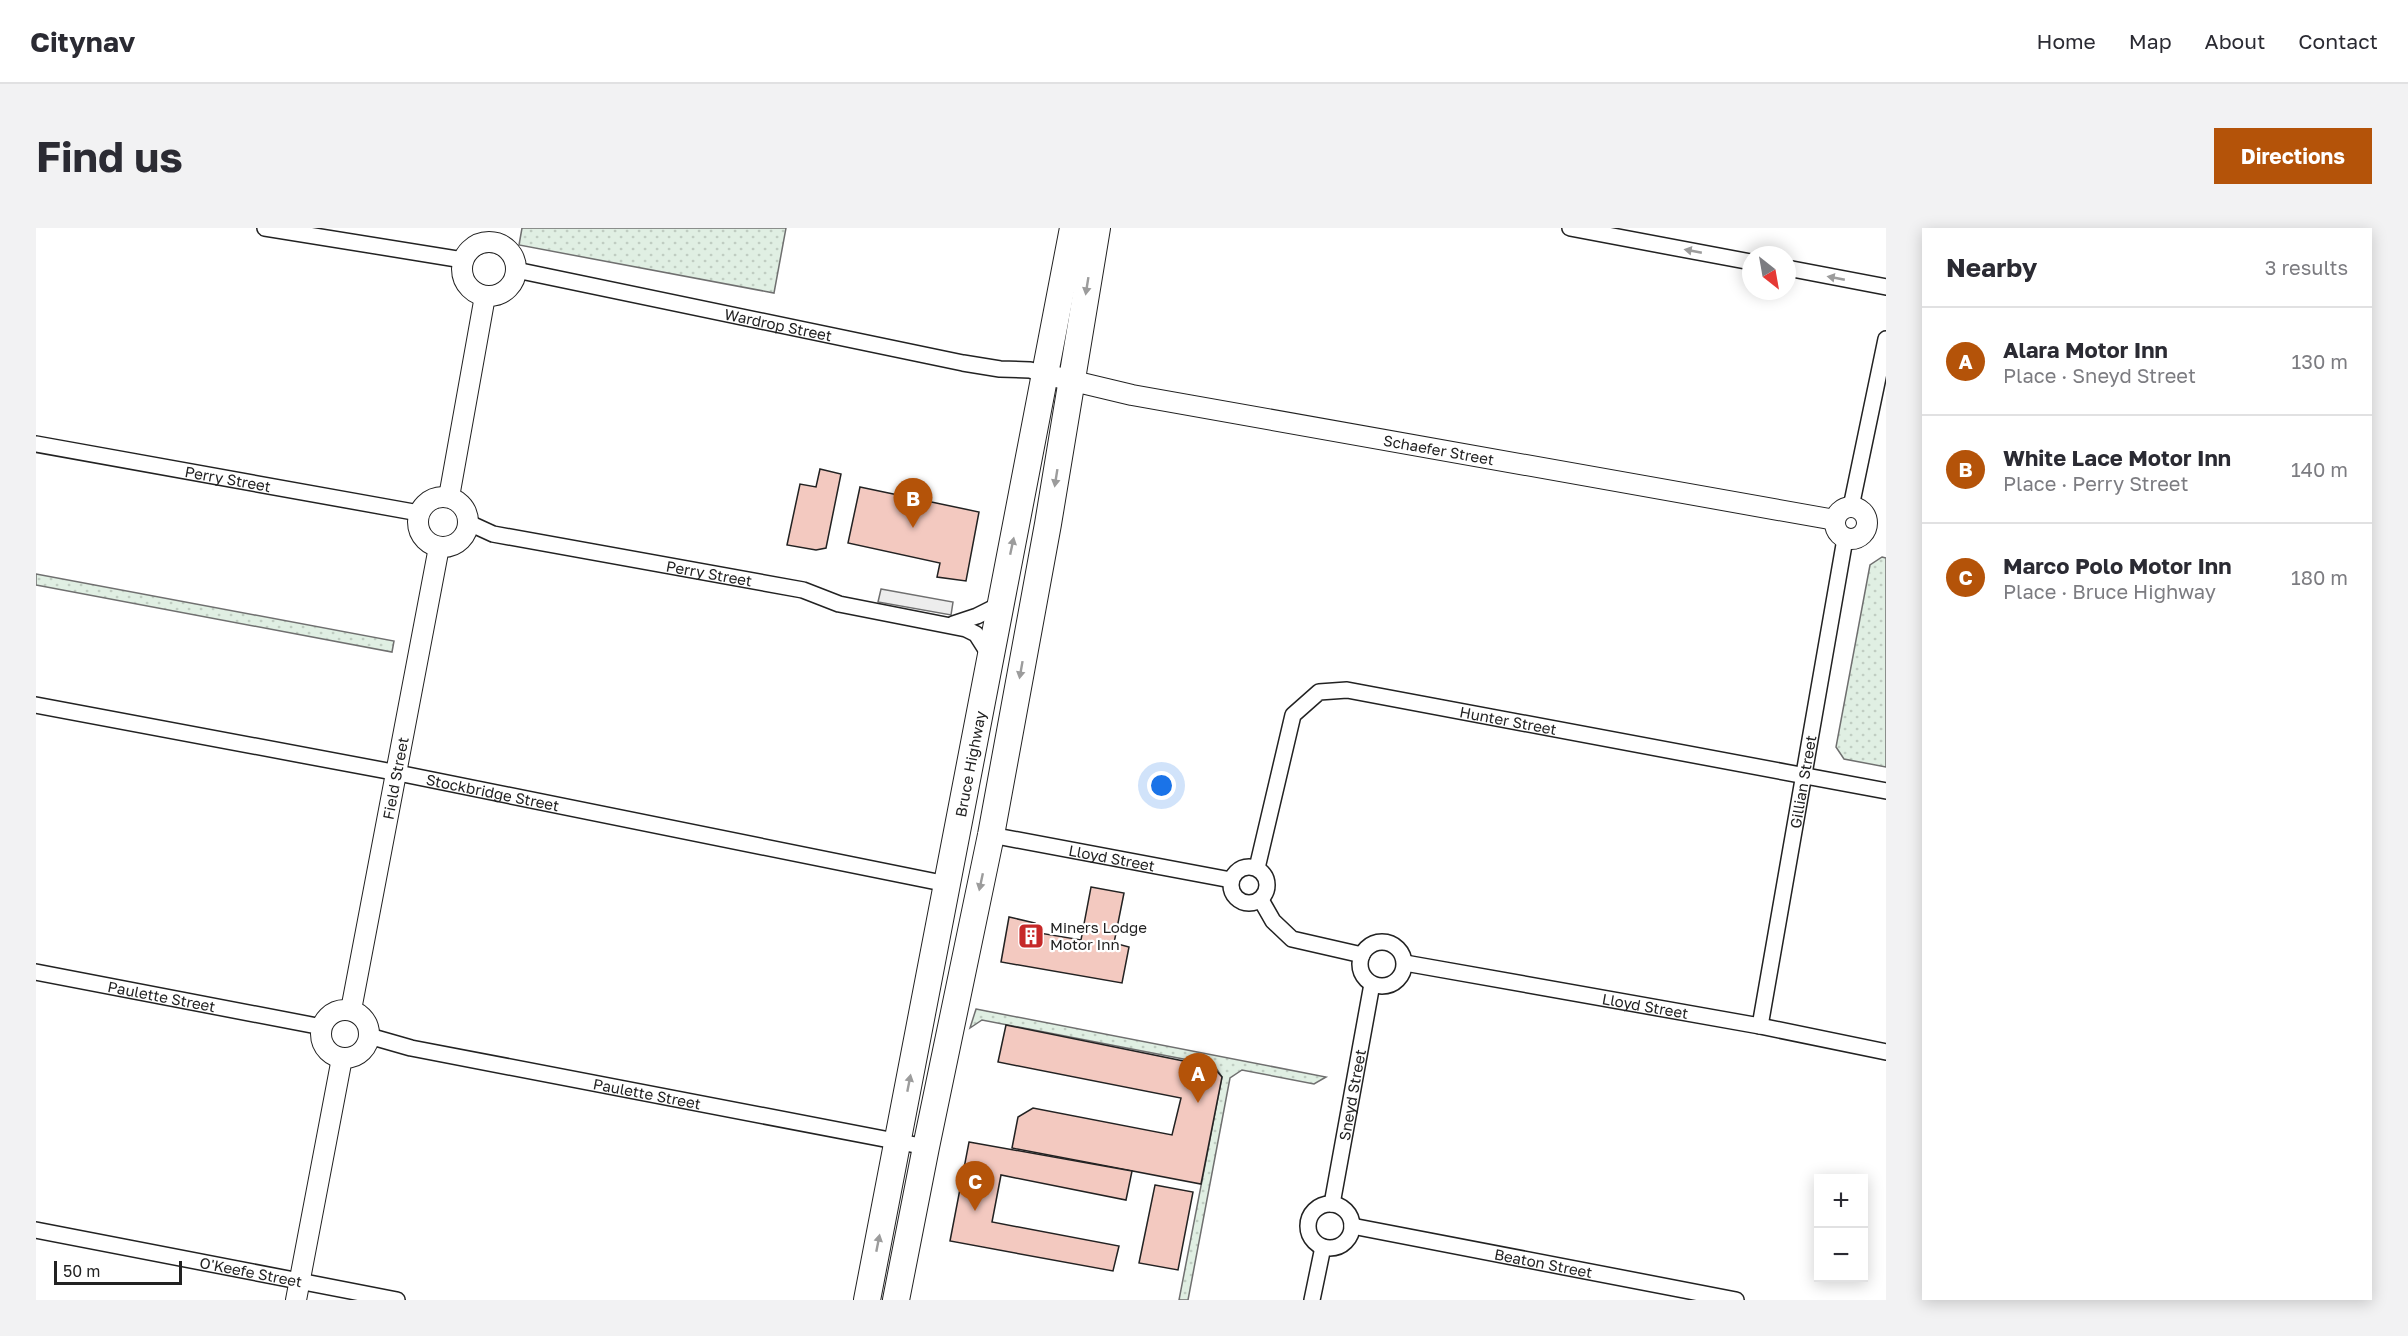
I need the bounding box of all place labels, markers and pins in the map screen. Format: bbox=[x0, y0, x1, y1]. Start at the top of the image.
pin: B bbox=[894, 478, 932, 528]
place label: Miners Lodge Motor Inn bbox=[1050, 918, 1147, 953]
building icon: Miners Lodge Motor Inn bbox=[1016, 921, 1046, 951]
pin: A bbox=[1178, 1054, 1218, 1103]
pin: C bbox=[956, 1162, 994, 1211]

